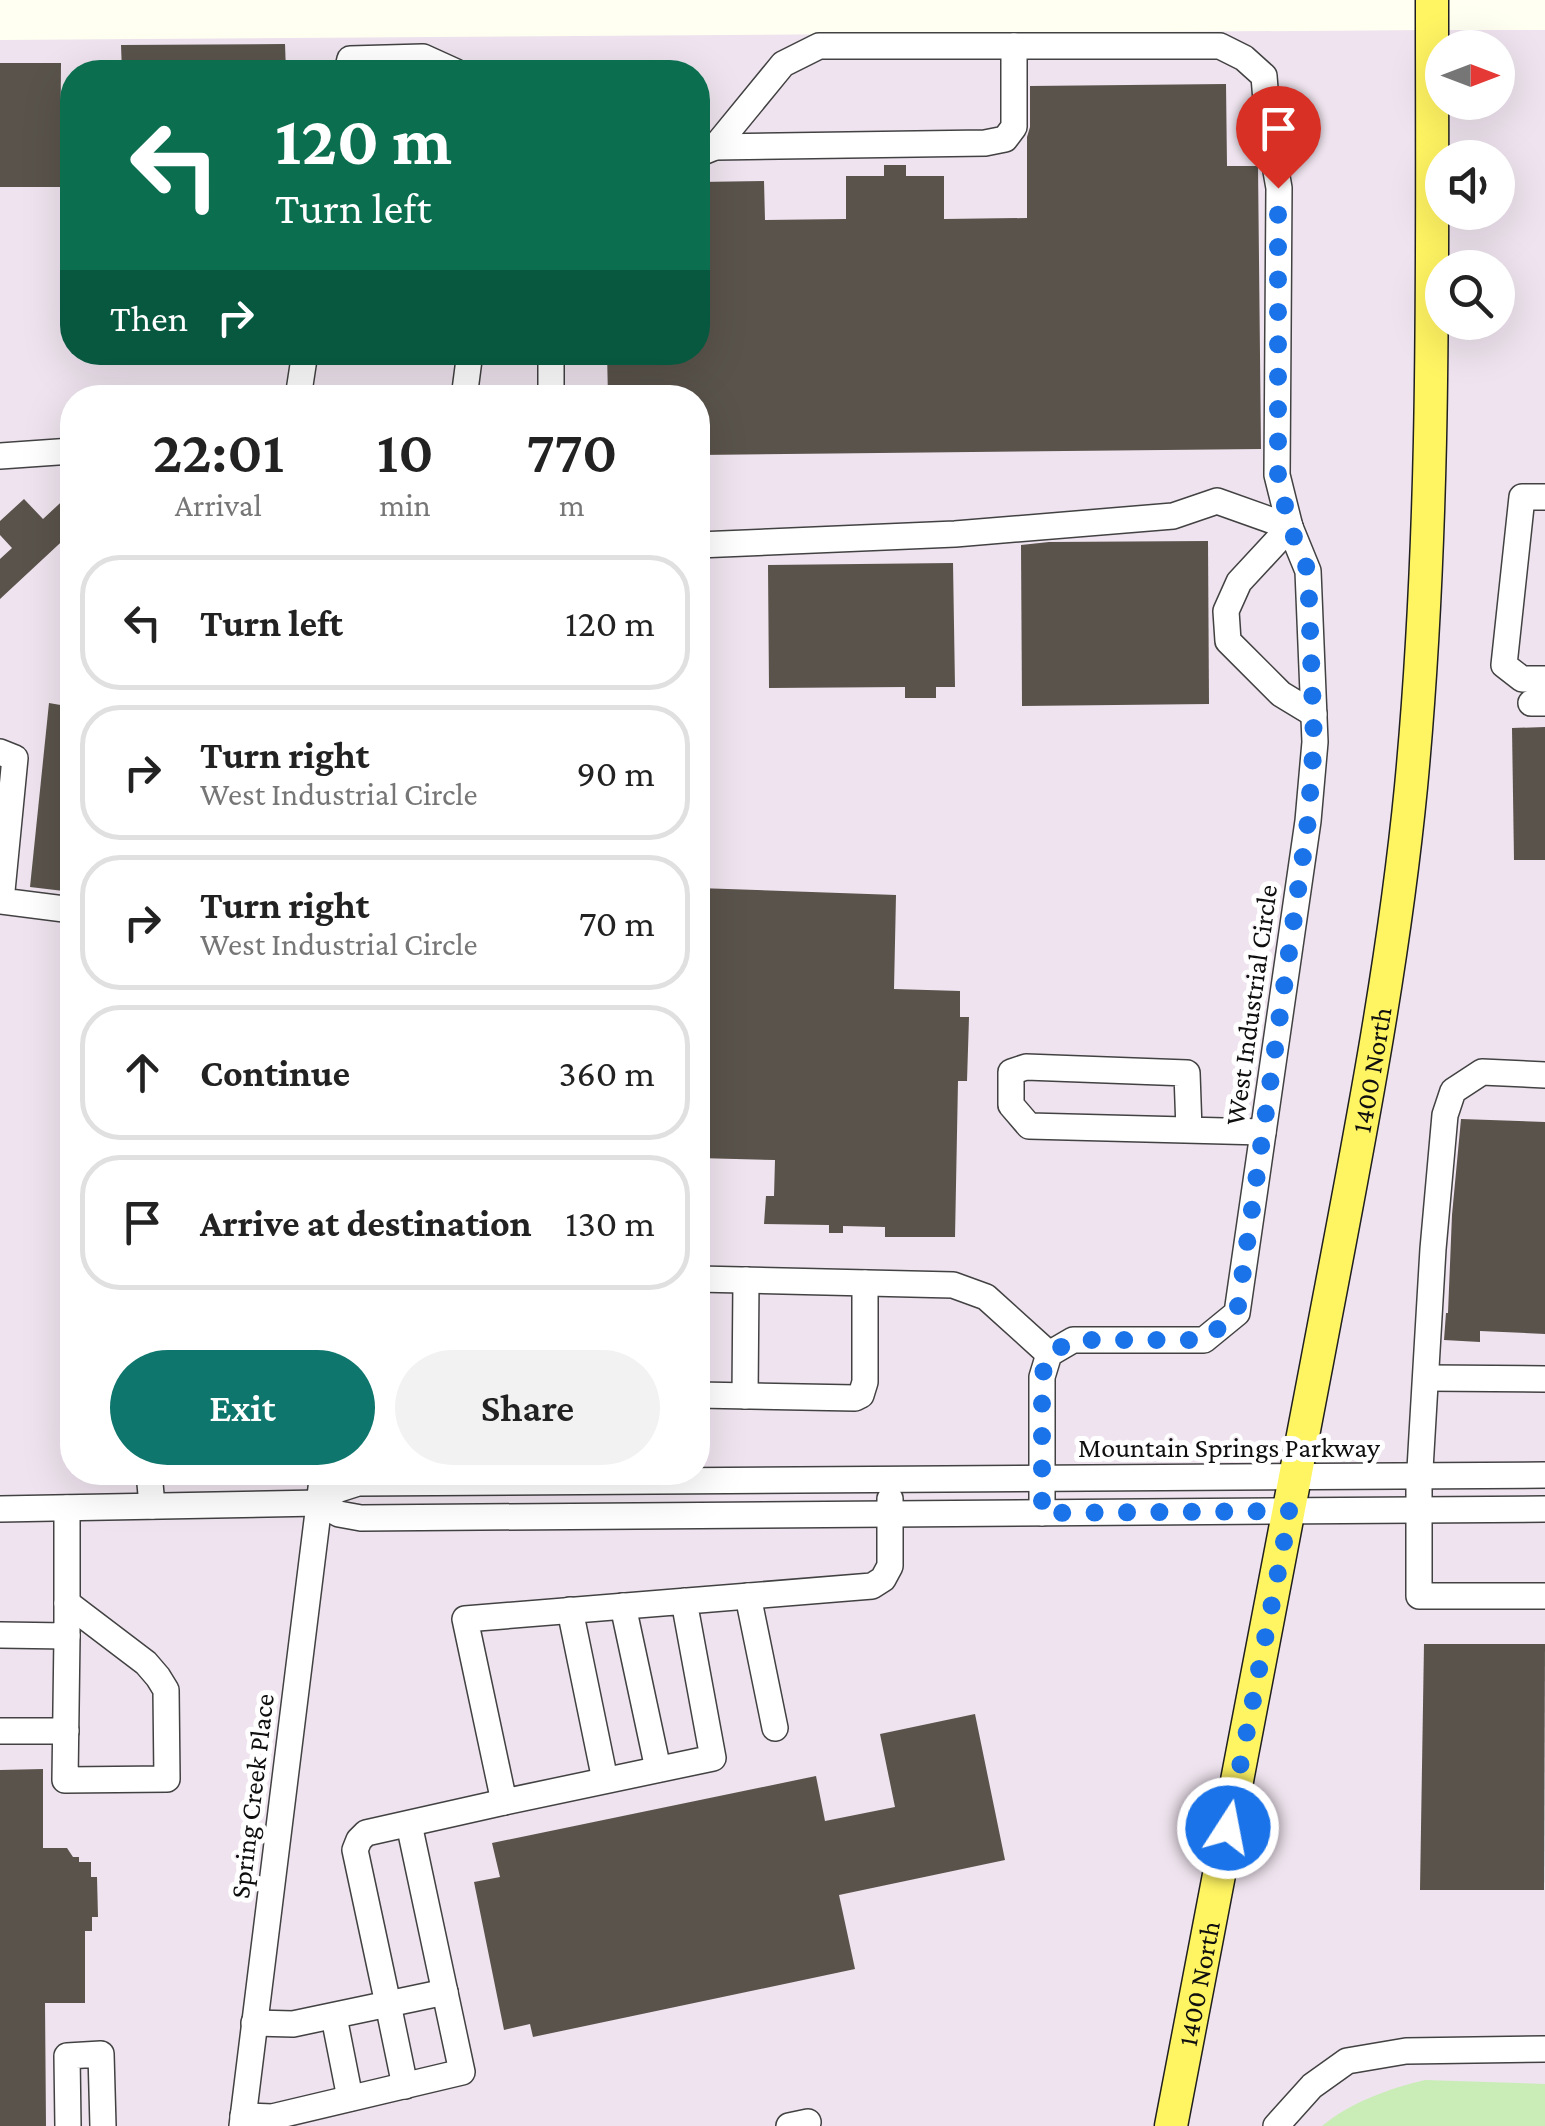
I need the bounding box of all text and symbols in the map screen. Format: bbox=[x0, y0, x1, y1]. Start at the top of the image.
north arrow bbox=[1425, 30, 1515, 120]
map controls bbox=[1425, 30, 1515, 340]
pin bbox=[1236, 86, 1321, 189]
icon: left bbox=[110, 100, 240, 230]
text: 120 m bbox=[275, 101, 452, 179]
icon: arrive bbox=[1251, 101, 1306, 156]
button: sound bbox=[1425, 140, 1515, 230]
text: Turn left bbox=[275, 183, 432, 233]
button: search bbox=[1425, 250, 1515, 340]
icon: right bbox=[208, 290, 263, 345]
text: Then bbox=[110, 297, 188, 339]
text: 22:01 bbox=[153, 418, 284, 485]
text: 10 bbox=[377, 418, 434, 485]
text: 770 bbox=[526, 418, 617, 485]
text: Arrival bbox=[175, 487, 262, 523]
text: min bbox=[380, 487, 431, 523]
text: m bbox=[559, 487, 585, 523]
icon: left bbox=[115, 595, 170, 650]
text: Turn left bbox=[200, 602, 343, 644]
text: 120 m bbox=[565, 602, 655, 644]
text: Turn right bbox=[200, 734, 369, 776]
icon: right bbox=[115, 745, 170, 800]
text: 90 m bbox=[577, 752, 655, 794]
text: West Industrial Circle bbox=[200, 776, 478, 812]
street label: West Industrial Circle bbox=[1219, 883, 1283, 1127]
text: Turn right bbox=[200, 884, 369, 926]
icon: right bbox=[115, 895, 170, 950]
text: 70 m bbox=[579, 902, 655, 944]
text: West Industrial Circle bbox=[200, 926, 478, 962]
street label: 1400 North bbox=[1345, 1005, 1397, 1135]
icon: ahead bbox=[115, 1045, 170, 1100]
text: Continue bbox=[200, 1052, 350, 1094]
text: 360 m bbox=[559, 1052, 655, 1094]
icon: arrive bbox=[115, 1195, 170, 1250]
text: Arrive at destination bbox=[200, 1202, 532, 1244]
text: 130 m bbox=[565, 1202, 655, 1244]
button: Exit bbox=[110, 1350, 375, 1465]
button: Share bbox=[395, 1350, 660, 1465]
street label: Mountain Springs Parkway bbox=[1078, 1432, 1381, 1463]
street label: Spring Creek Place bbox=[224, 1692, 280, 1900]
position arrow bbox=[1176, 1776, 1280, 1880]
street label: 1400 North bbox=[1171, 1918, 1225, 2049]

